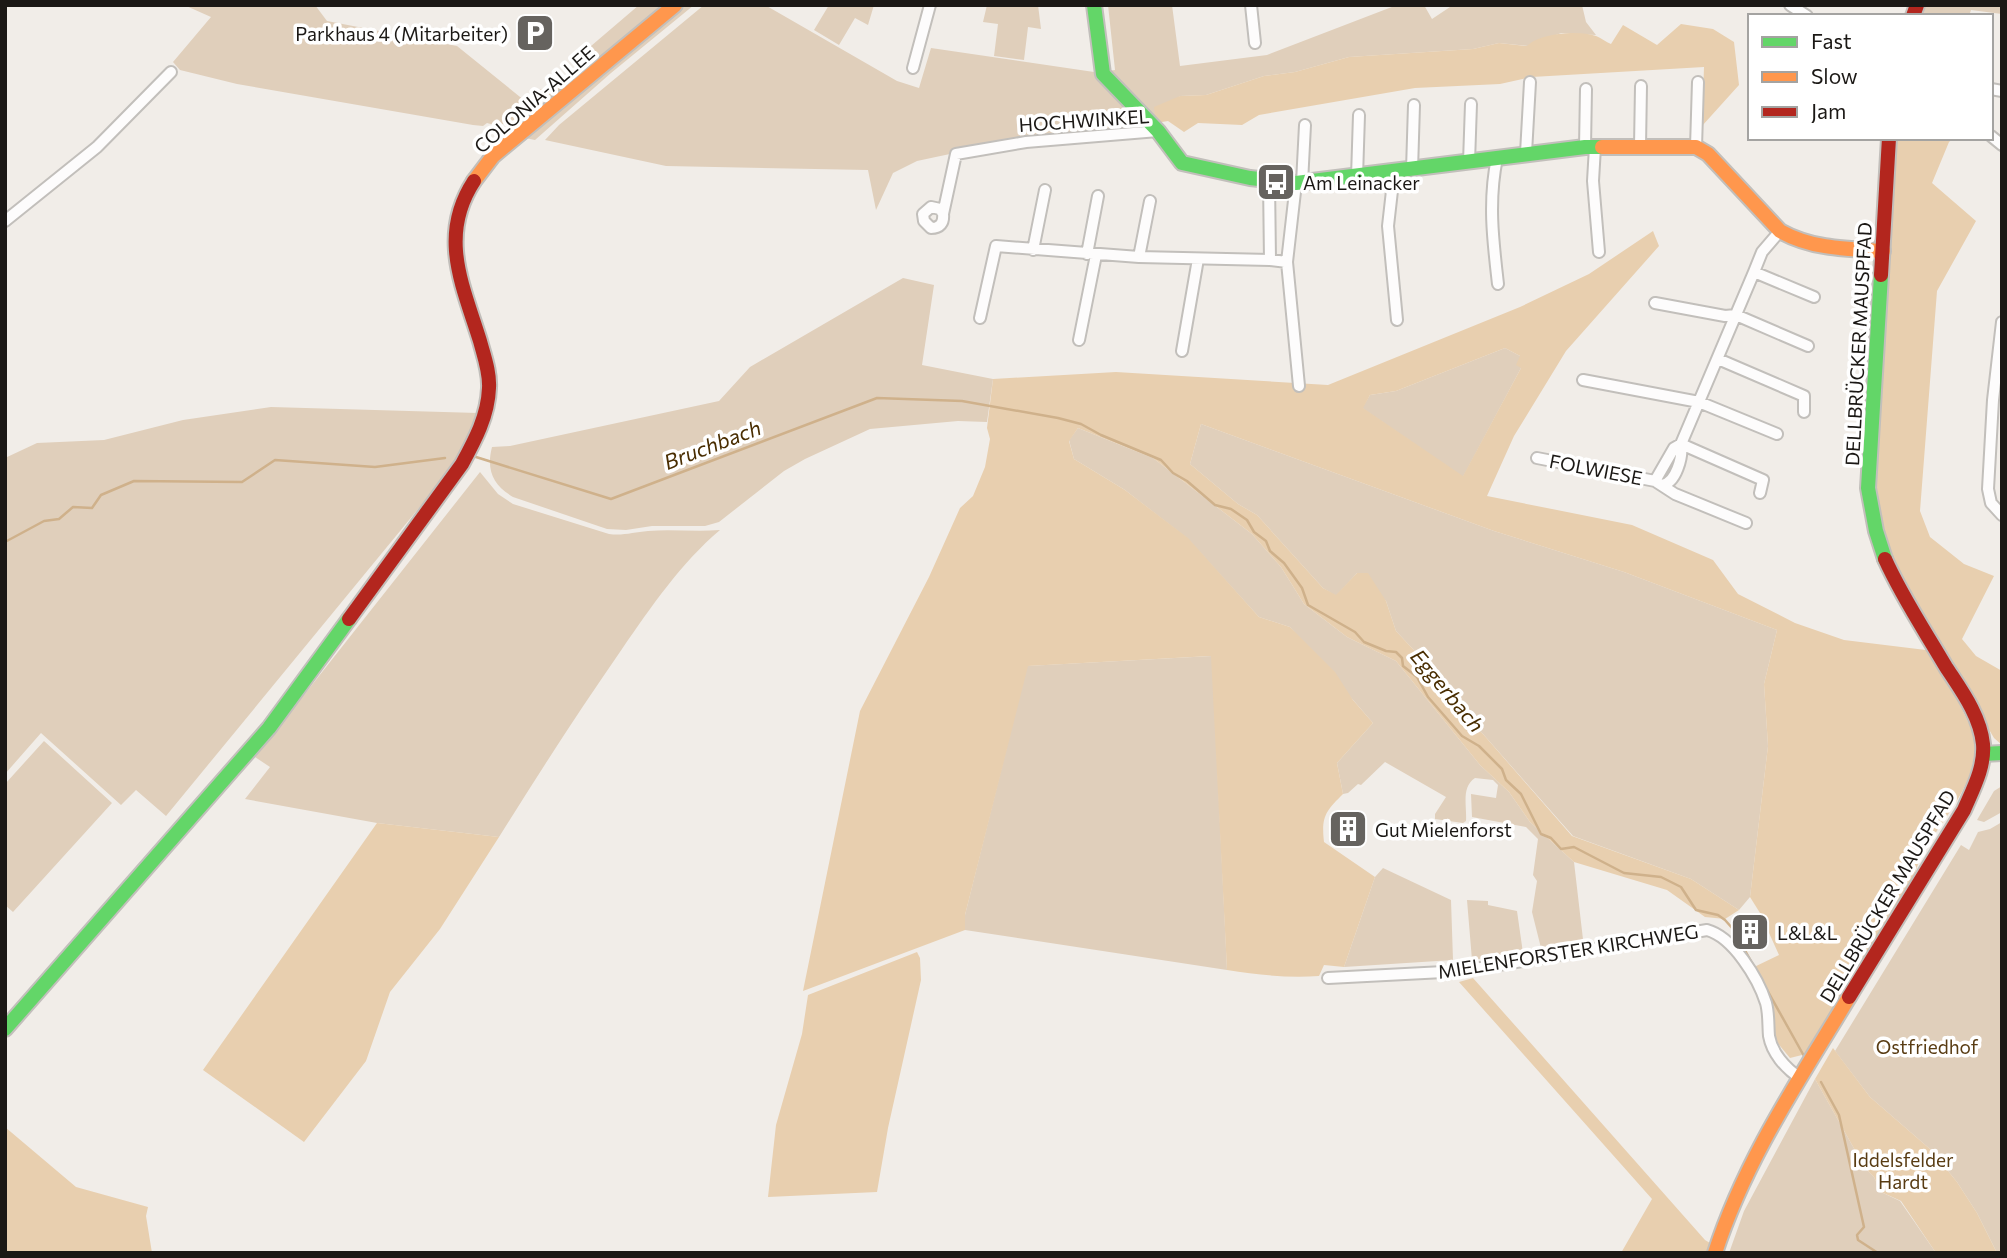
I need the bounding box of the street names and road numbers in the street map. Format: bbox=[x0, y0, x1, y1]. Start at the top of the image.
street label: COLONIA-ALLEE bbox=[469, 40, 599, 158]
street label: HOCHWINKEL bbox=[1018, 104, 1150, 136]
street label: DELLBRÜCKER MAUSPFAD bbox=[1840, 222, 1876, 466]
street label: FOLWIESE bbox=[1548, 449, 1644, 489]
street label: DELLBRÜCKER MAUSPFAD bbox=[1814, 786, 1960, 1006]
street label: MIELENFORSTER KIRCHWEG bbox=[1436, 919, 1700, 983]

